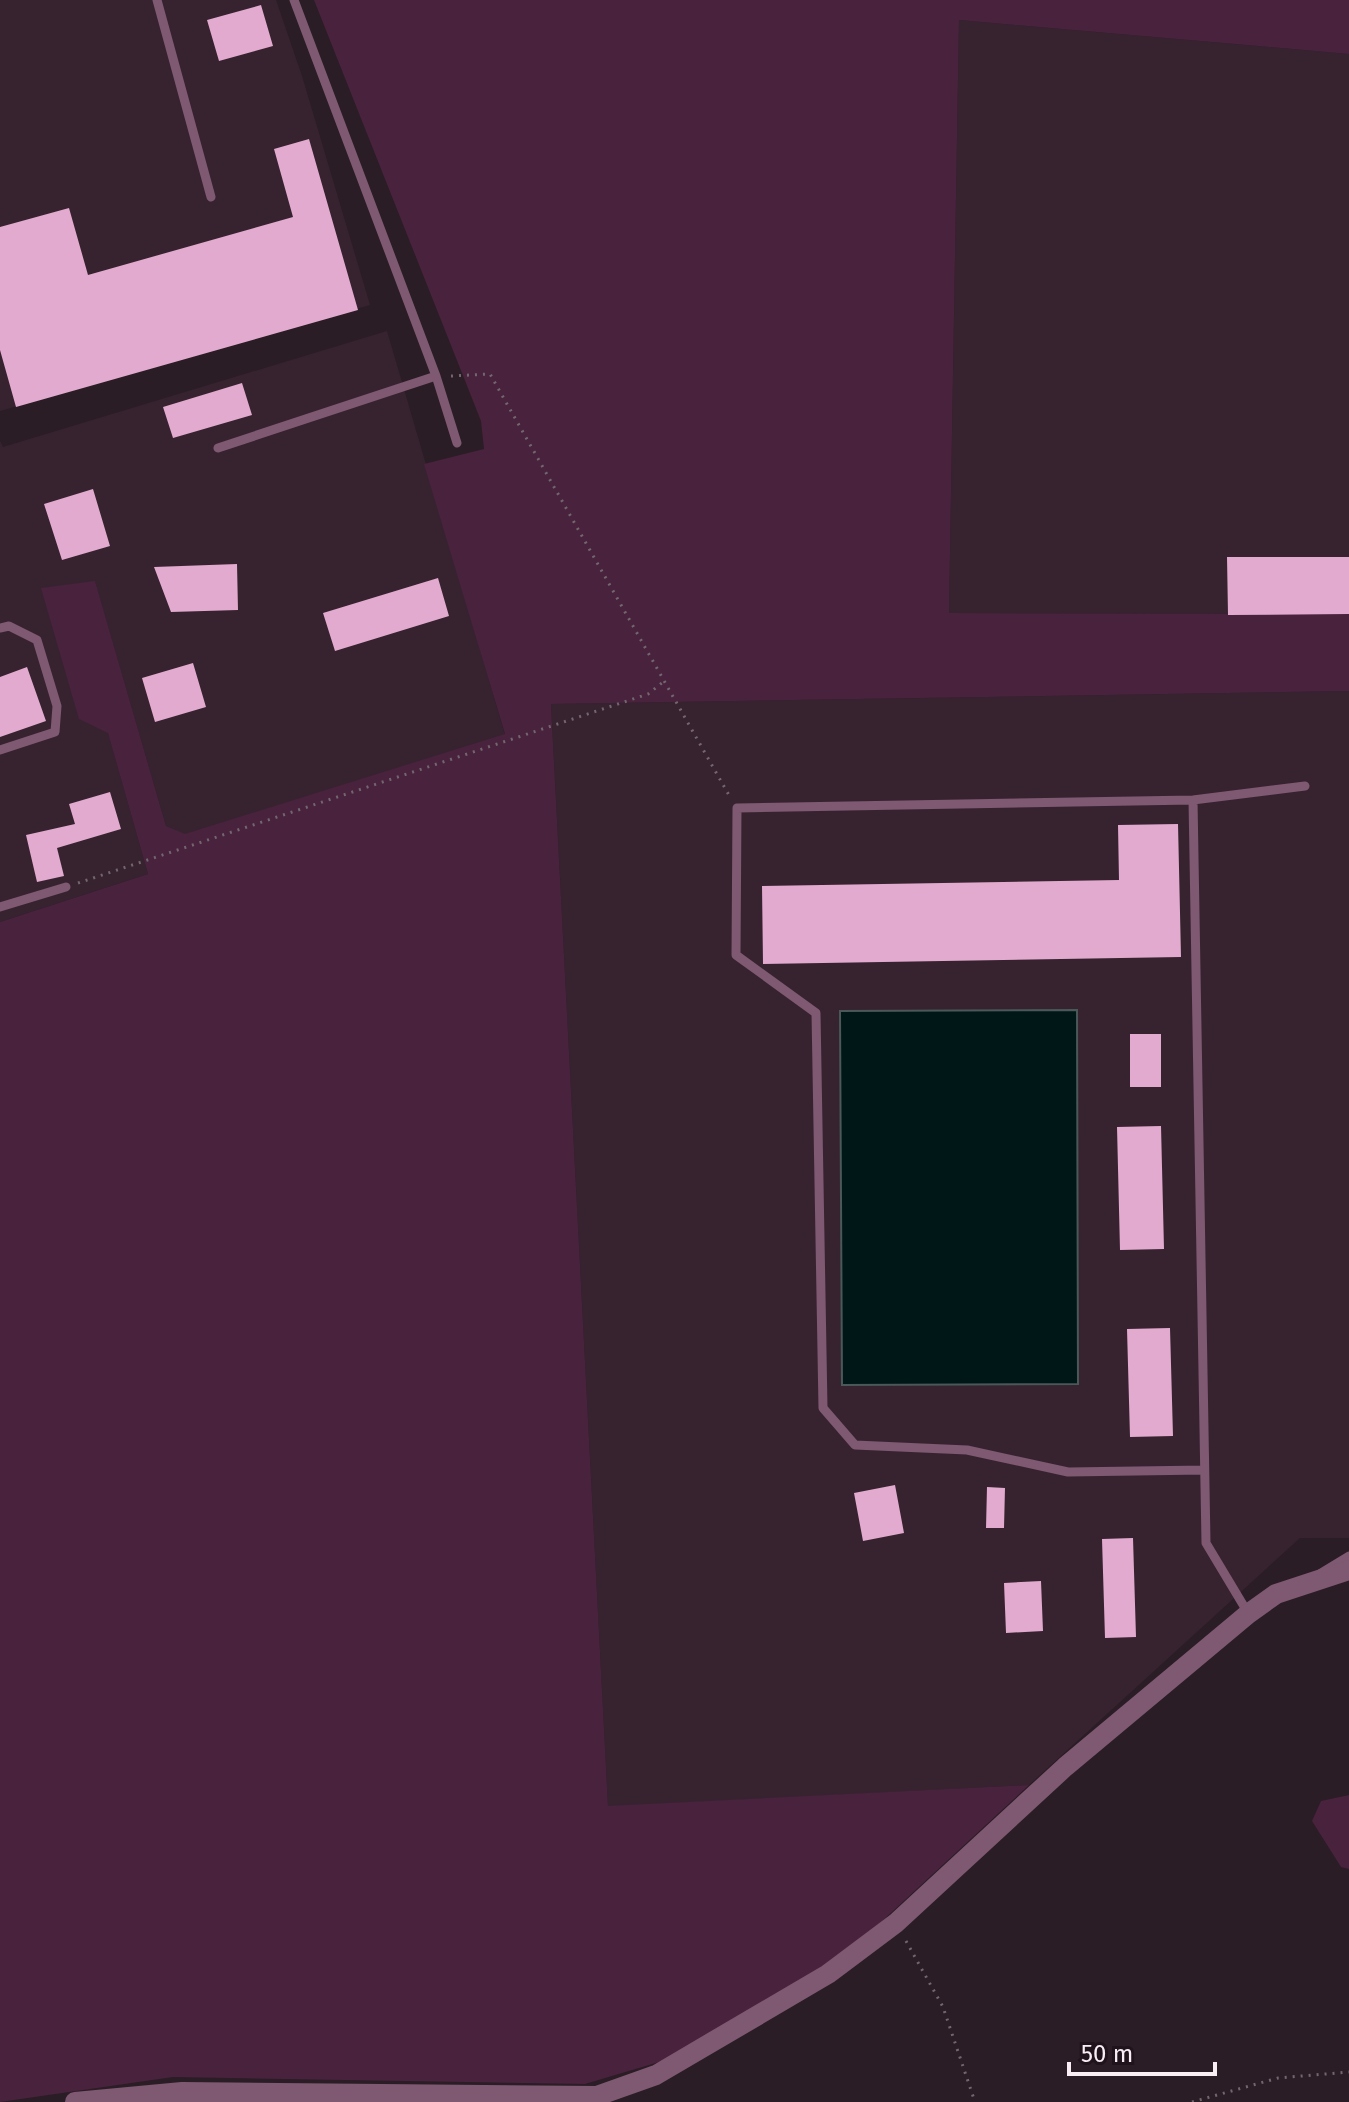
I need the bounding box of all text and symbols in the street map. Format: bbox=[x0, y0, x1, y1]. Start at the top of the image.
scale bar bbox=[1069, 2026, 1215, 2076]
text: 50 m bbox=[1081, 2040, 1133, 2068]

